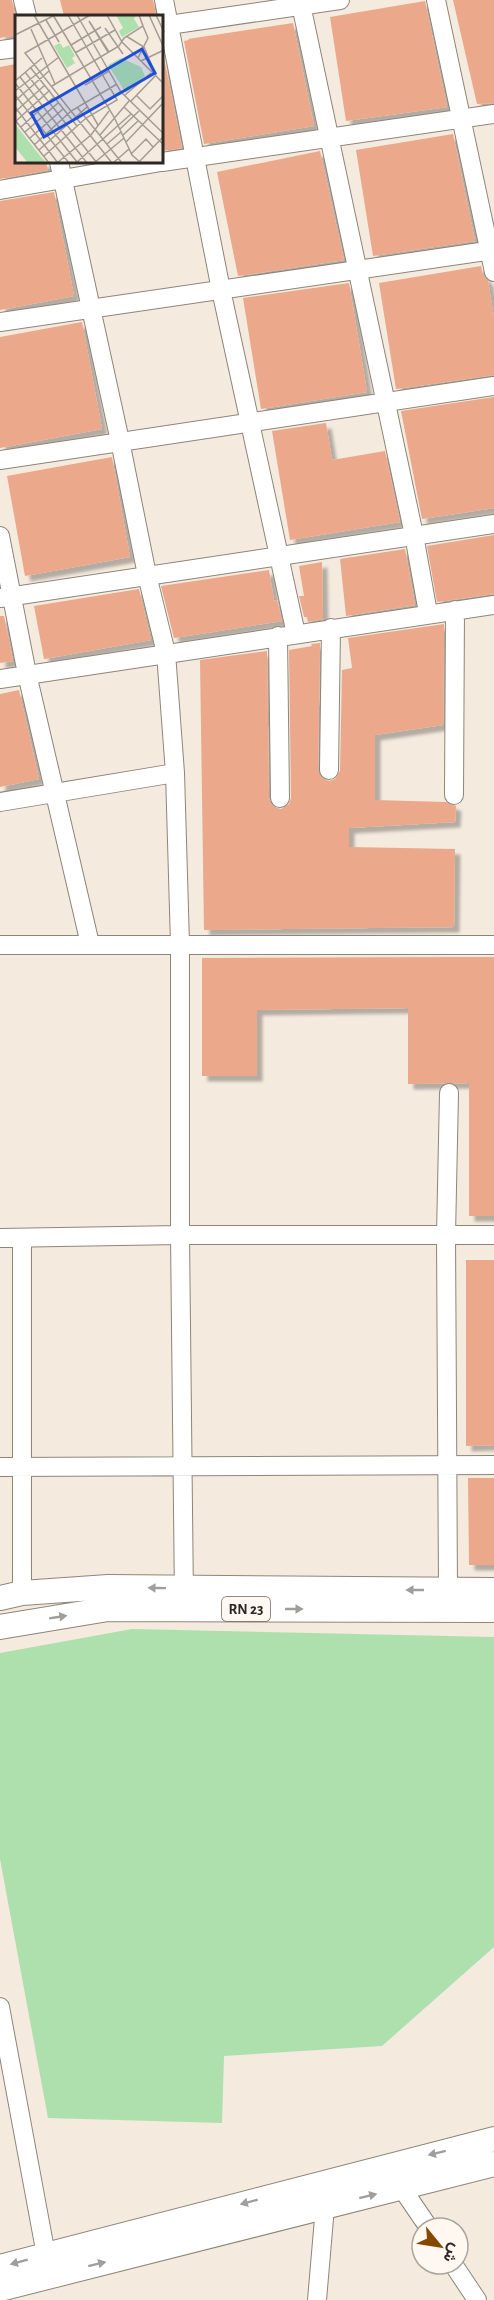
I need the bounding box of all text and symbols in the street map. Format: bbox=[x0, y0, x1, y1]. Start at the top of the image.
inset map bbox=[15, 15, 164, 164]
one-way arrow bbox=[147, 1583, 166, 1592]
one-way arrow bbox=[405, 1585, 424, 1595]
road number: RN 23 bbox=[222, 1597, 270, 1621]
one-way arrow bbox=[285, 1604, 304, 1614]
one-way arrow bbox=[48, 1612, 67, 1621]
one-way arrow bbox=[428, 2149, 447, 2159]
one-way arrow bbox=[359, 2190, 377, 2200]
one-way arrow bbox=[239, 2198, 258, 2208]
north arrow bbox=[410, 2216, 470, 2276]
text: ش bbox=[440, 2240, 464, 2265]
one-way arrow bbox=[10, 2258, 28, 2268]
one-way arrow bbox=[89, 2259, 107, 2268]

